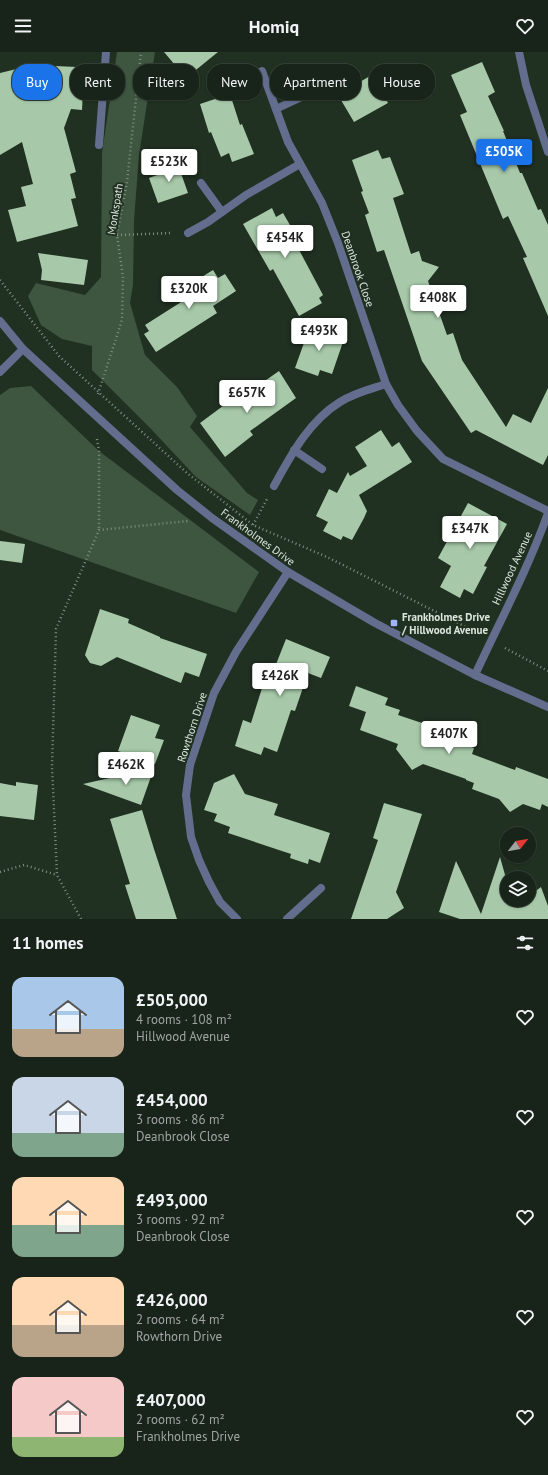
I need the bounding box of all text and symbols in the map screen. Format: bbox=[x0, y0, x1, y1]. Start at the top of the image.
icon: menu bbox=[12, 15, 34, 37]
text: Homiq bbox=[249, 15, 299, 38]
icon: heart bbox=[514, 15, 536, 37]
chip: Buy bbox=[12, 64, 62, 100]
chip: Rent bbox=[70, 64, 125, 100]
chip: Filters bbox=[133, 64, 199, 100]
chip: New bbox=[207, 64, 262, 100]
chip: Apartment bbox=[270, 64, 361, 100]
chip: House bbox=[369, 64, 435, 100]
pin: £505K bbox=[476, 139, 532, 173]
text: £505K bbox=[485, 143, 523, 160]
pin: £523K bbox=[141, 149, 197, 183]
text: £523K bbox=[150, 153, 188, 170]
street label: Monkspath bbox=[104, 182, 126, 236]
pin: £454K bbox=[257, 225, 313, 259]
text: £454K bbox=[266, 229, 304, 246]
street label: Deanbrook Close bbox=[338, 229, 378, 309]
pin: £320K bbox=[161, 276, 217, 310]
text: £320K bbox=[170, 280, 208, 297]
pin: £408K bbox=[410, 285, 466, 319]
text: £408K bbox=[419, 289, 457, 306]
pin: £493K bbox=[291, 318, 347, 352]
text: £493K bbox=[300, 322, 338, 339]
pin: £657K bbox=[219, 380, 275, 414]
text: £657K bbox=[228, 384, 266, 401]
street label: Frankholmes Drive bbox=[218, 505, 298, 569]
pin: £347K bbox=[442, 516, 498, 550]
text: £347K bbox=[451, 520, 489, 537]
street label: Hillwood Avenue bbox=[489, 529, 535, 607]
place label: Frankholmes Drive / Hillwood Avenue bbox=[401, 610, 490, 637]
marker: Frankholmes Drive / Hillwood Avenue bbox=[389, 618, 399, 628]
pin: £426K bbox=[252, 663, 308, 697]
text: £426K bbox=[261, 667, 299, 684]
street label: Rowthorn Drive bbox=[174, 690, 210, 764]
pin: £407K bbox=[421, 721, 477, 755]
text: £407K bbox=[430, 725, 468, 742]
pin: £462K bbox=[98, 752, 154, 786]
text: £462K bbox=[107, 756, 145, 773]
north arrow bbox=[500, 827, 536, 863]
map controls bbox=[500, 827, 536, 907]
button: layers bbox=[500, 871, 536, 907]
text: 11 homes bbox=[12, 932, 83, 954]
icon: filters bbox=[514, 932, 536, 954]
text: £505,000 bbox=[136, 989, 208, 1011]
icon: home bbox=[44, 993, 92, 1041]
icon: heart bbox=[514, 1006, 536, 1028]
text: 4 rooms · 108 m² bbox=[136, 1011, 232, 1028]
text: Hillwood Avenue bbox=[136, 1028, 230, 1045]
text: £454,000 bbox=[136, 1089, 208, 1111]
icon: home bbox=[44, 1093, 92, 1141]
icon: heart bbox=[514, 1106, 536, 1128]
text: 3 rooms · 86 m² bbox=[136, 1111, 225, 1128]
text: Deanbrook Close bbox=[136, 1128, 230, 1145]
text: £493,000 bbox=[136, 1189, 208, 1211]
icon: home bbox=[44, 1193, 92, 1241]
icon: heart bbox=[514, 1206, 536, 1228]
text: 3 rooms · 92 m² bbox=[136, 1211, 225, 1228]
text: Deanbrook Close bbox=[136, 1228, 230, 1245]
text: £426,000 bbox=[136, 1289, 208, 1311]
icon: home bbox=[44, 1293, 92, 1341]
icon: heart bbox=[514, 1306, 536, 1328]
text: 2 rooms · 64 m² bbox=[136, 1311, 225, 1328]
text: Rowthorn Drive bbox=[136, 1328, 222, 1345]
text: £407,000 bbox=[136, 1389, 206, 1411]
icon: home bbox=[44, 1393, 92, 1441]
icon: heart bbox=[514, 1406, 536, 1428]
text: 2 rooms · 62 m² bbox=[136, 1411, 225, 1428]
text: Frankholmes Drive bbox=[136, 1428, 240, 1445]

